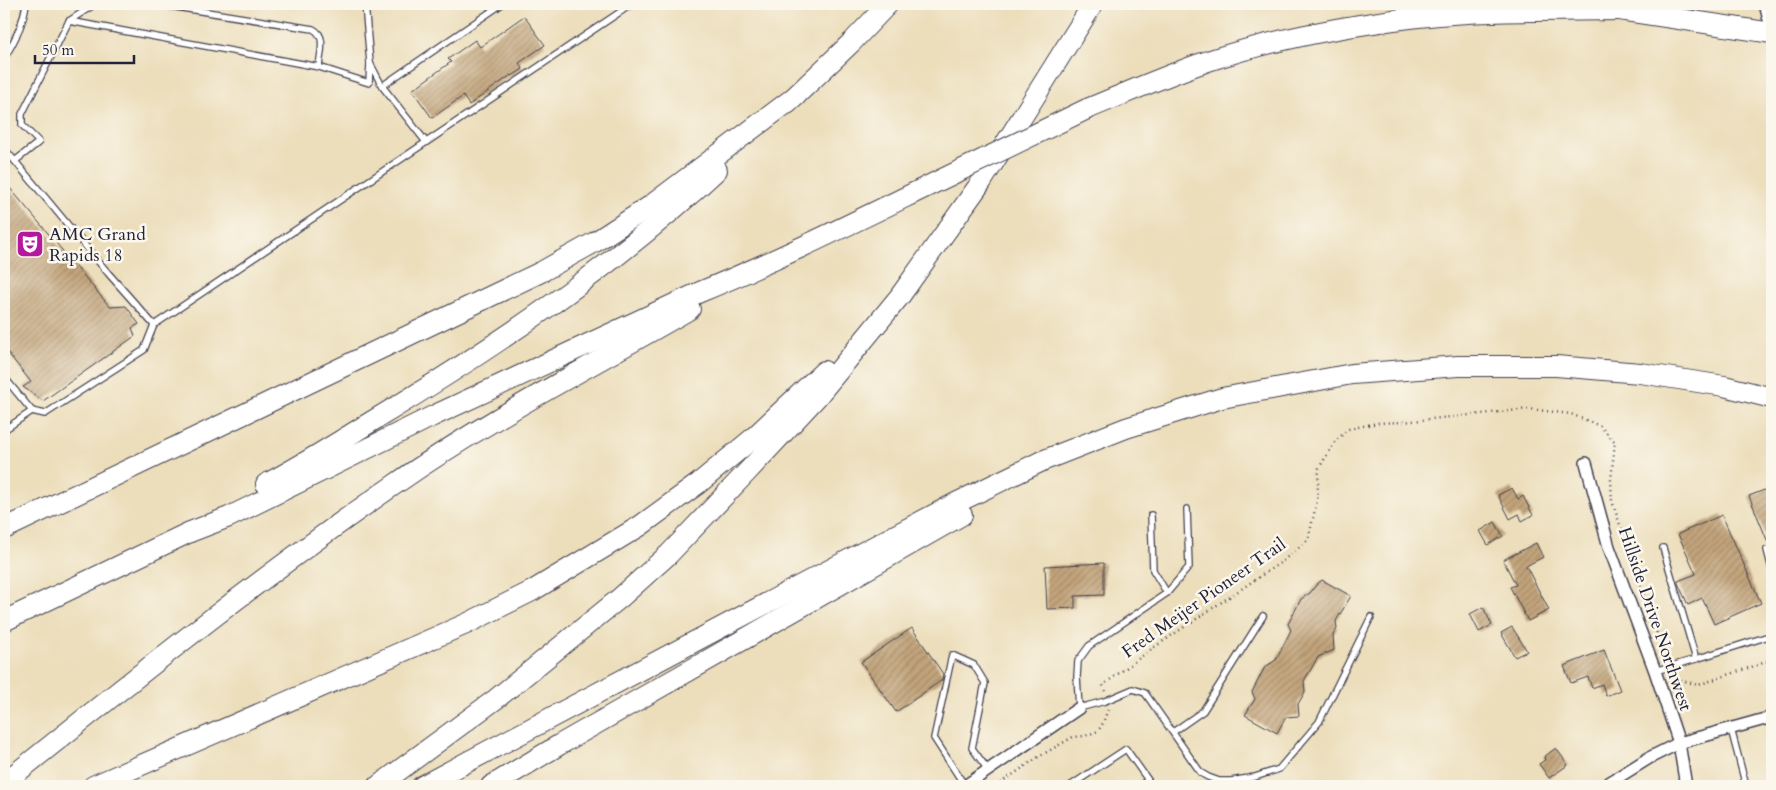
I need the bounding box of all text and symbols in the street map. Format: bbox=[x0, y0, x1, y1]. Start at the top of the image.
scale bar bbox=[35, 32, 134, 64]
text: 50 m bbox=[42, 40, 74, 60]
place label: AMC Grand Rapids 18 bbox=[49, 222, 146, 268]
theatre icon: AMC Grand Rapids 18 bbox=[15, 229, 45, 259]
street label: Hillside Drive Northwest bbox=[1612, 524, 1698, 715]
street label: Fred Meijer Pioneer Trail bbox=[1117, 532, 1291, 664]

